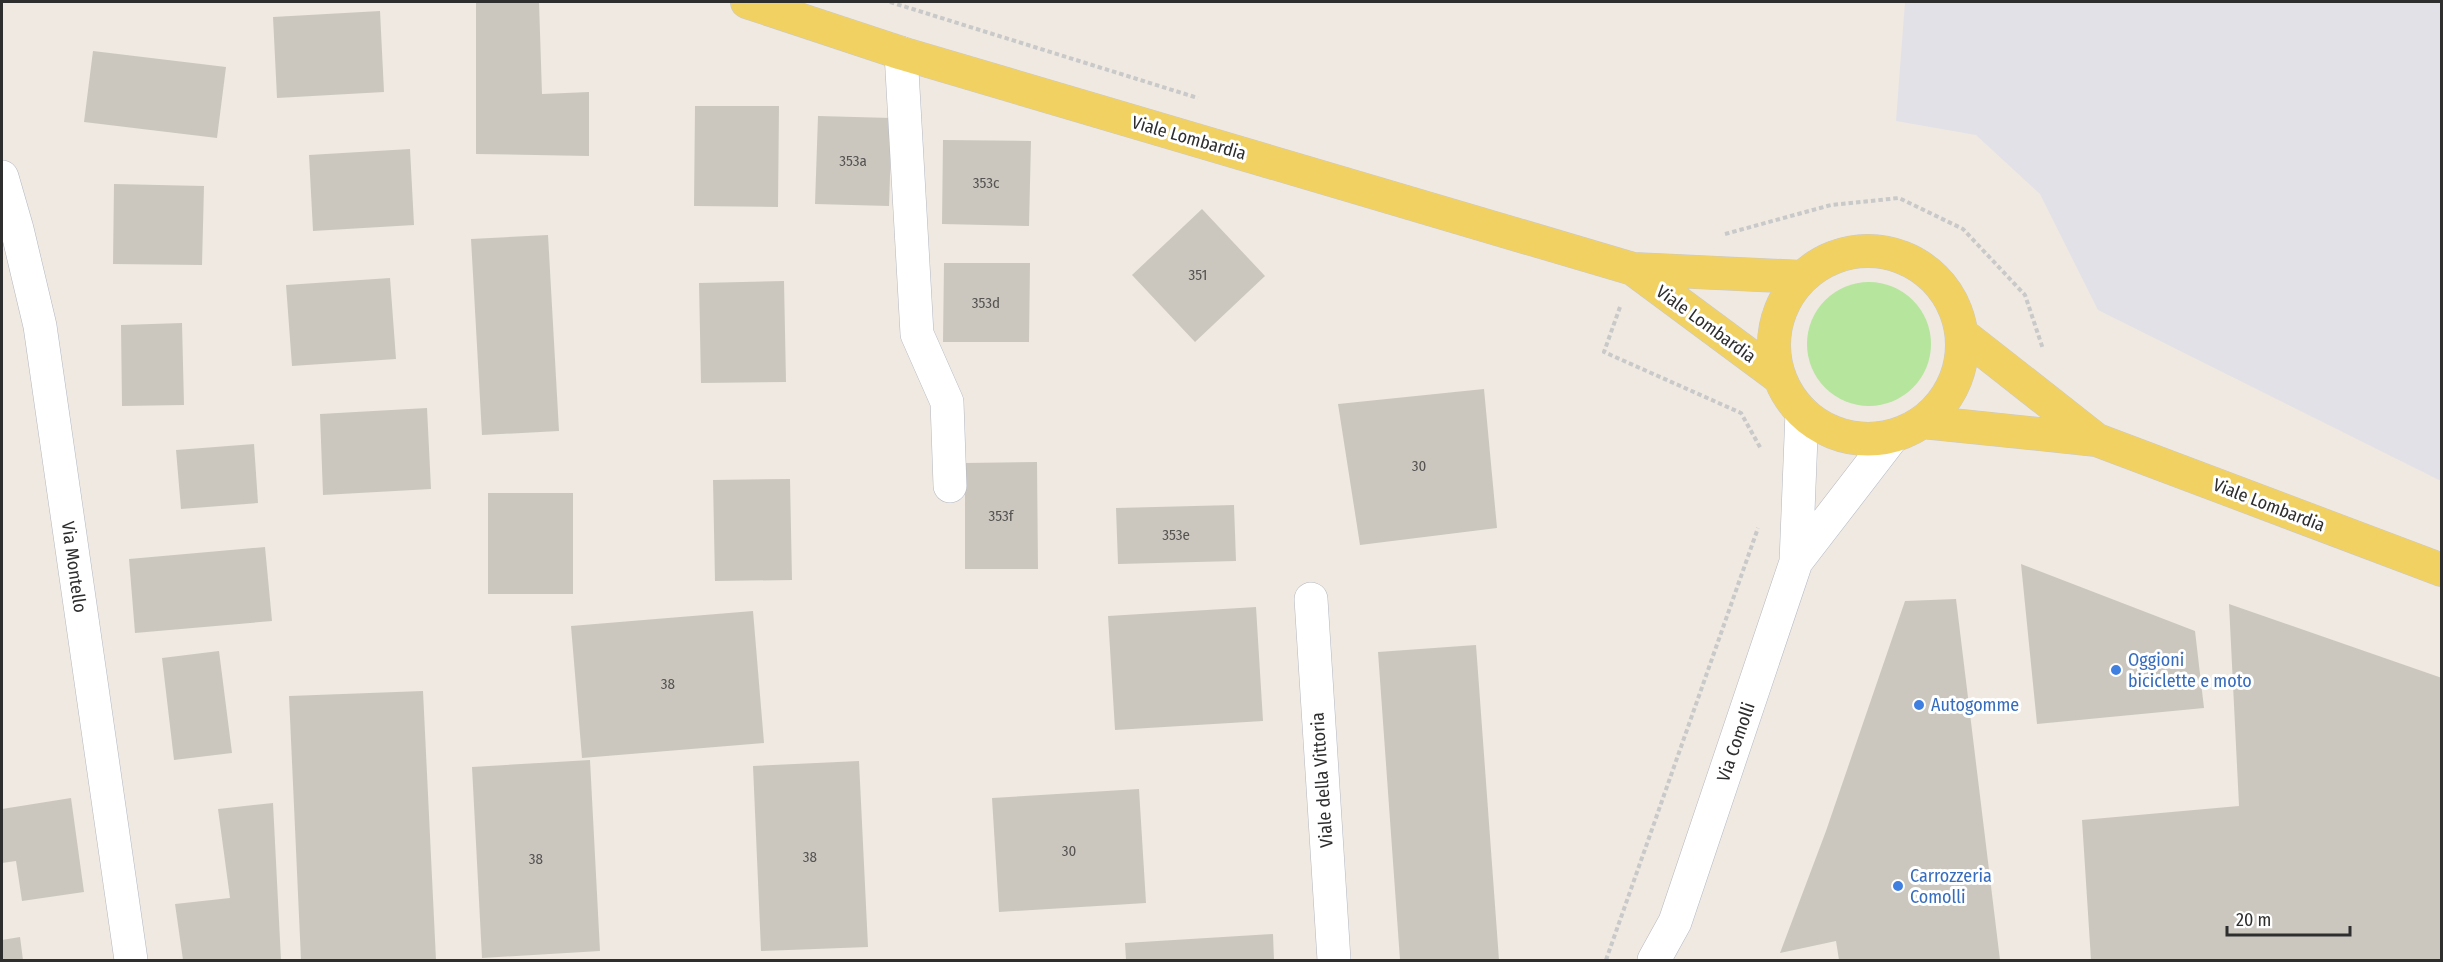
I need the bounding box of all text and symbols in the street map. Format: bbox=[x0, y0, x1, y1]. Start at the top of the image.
street label: Viale Lombardia bbox=[1129, 111, 1249, 165]
house number: 353a bbox=[839, 152, 867, 170]
house number: 353c bbox=[973, 174, 1000, 192]
house number: 351 bbox=[1189, 266, 1207, 284]
street label: Viale Lombardia bbox=[1652, 280, 1760, 368]
house number: 353d bbox=[972, 294, 1000, 312]
house number: 30 bbox=[1412, 457, 1426, 475]
street label: Viale Lombardia bbox=[2210, 474, 2328, 536]
house number: 353f bbox=[989, 507, 1015, 525]
street label: Via Montello bbox=[57, 520, 91, 614]
house number: 353e bbox=[1162, 526, 1190, 544]
place label: Oggioni biciclette e moto bbox=[2128, 649, 2252, 692]
marker: Oggioni biciclette e moto bbox=[2109, 663, 2123, 677]
house number: 38 bbox=[661, 675, 675, 693]
place label: Autogomme bbox=[1931, 694, 2019, 716]
marker: Autogomme bbox=[1912, 698, 1926, 712]
street label: Via Comolli bbox=[1712, 699, 1760, 785]
street label: Viale della Vittoria bbox=[1306, 712, 1338, 848]
house number: 30 bbox=[1062, 842, 1076, 860]
house number: 38 bbox=[803, 848, 817, 866]
house number: 38 bbox=[529, 850, 543, 868]
place label: Carrozzeria Comolli bbox=[1910, 865, 1992, 908]
marker: Carrozzeria Comolli bbox=[1891, 879, 1905, 893]
scale bar bbox=[2227, 899, 2350, 937]
text: 20 m bbox=[2236, 909, 2271, 931]

